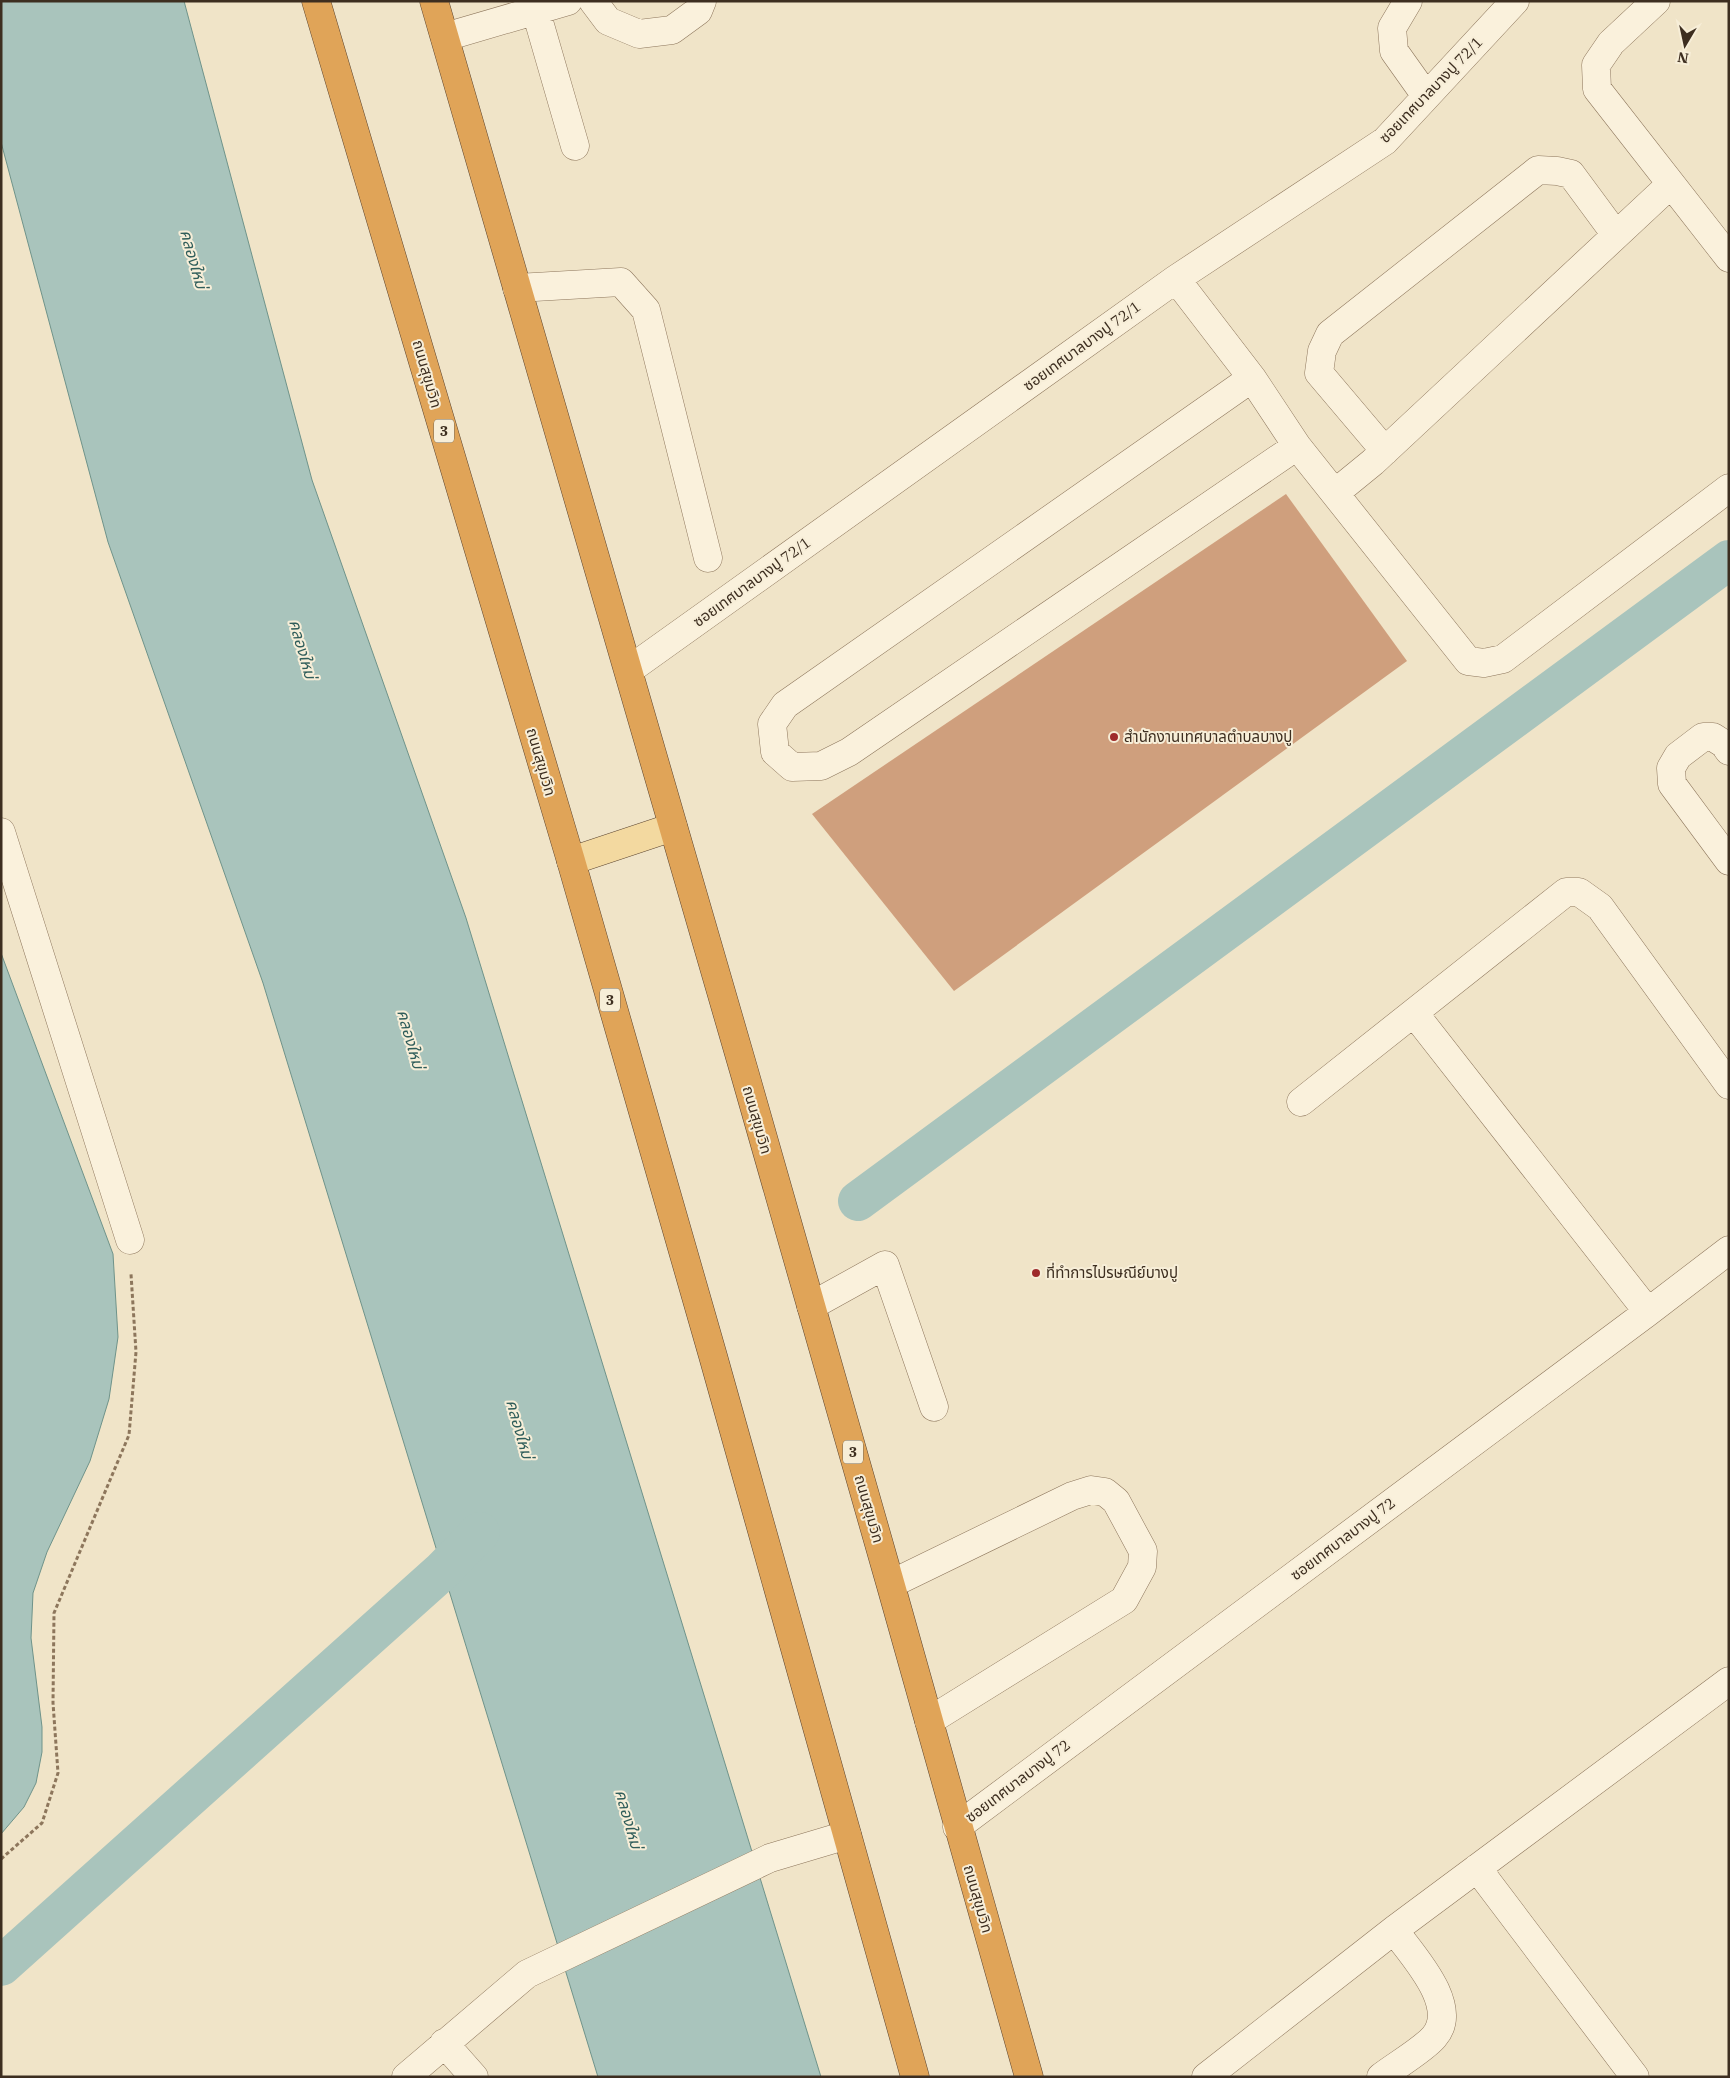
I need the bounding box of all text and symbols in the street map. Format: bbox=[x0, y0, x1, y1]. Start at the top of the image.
north arrow bbox=[1660, 20, 1710, 70]
street label: ซอยเทศบาลบางปู 72/1 bbox=[1375, 32, 1486, 147]
text: N bbox=[1676, 48, 1690, 68]
water label: คลองใหม่ bbox=[176, 227, 213, 293]
street label: ซอยเทศบาลบางปู 72/1 bbox=[1019, 297, 1144, 395]
street label: ถนนสุขุมวิท bbox=[409, 338, 446, 410]
road number: 3 bbox=[434, 420, 454, 442]
street label: ซอยเทศบาลบางปู 72/1 bbox=[689, 533, 814, 631]
water label: คลองใหม่ bbox=[285, 617, 322, 683]
street label: ถนนสุขุมวิท bbox=[523, 726, 560, 798]
place label: สำนักงานเทศบาลตำบลบางปู bbox=[1124, 727, 1292, 746]
marker: สำนักงานเทศบาลตำบลบางปู bbox=[1108, 731, 1120, 743]
road number: 3 bbox=[600, 988, 620, 1012]
water label: คลองใหม่ bbox=[393, 1007, 430, 1073]
street label: ถนนสุขุมวิท bbox=[739, 1084, 776, 1156]
place label: ที่ทำการไปรษณีย์บางปู bbox=[1046, 1262, 1178, 1282]
marker: ที่ทำการไปรษณีย์บางปู bbox=[1030, 1267, 1042, 1279]
water label: คลองใหม่ bbox=[502, 1397, 539, 1463]
road number: 3 bbox=[843, 1440, 863, 1464]
street label: ถนนสุขุมวิท bbox=[851, 1473, 888, 1545]
street label: ซอยเทศบาลบางปู 72 bbox=[1287, 1493, 1399, 1584]
street label: ซอยเทศบาลบางปู 72 bbox=[962, 1735, 1074, 1826]
water label: คลองใหม่ bbox=[611, 1787, 648, 1853]
street label: ถนนสุขุมวิท bbox=[960, 1863, 997, 1935]

